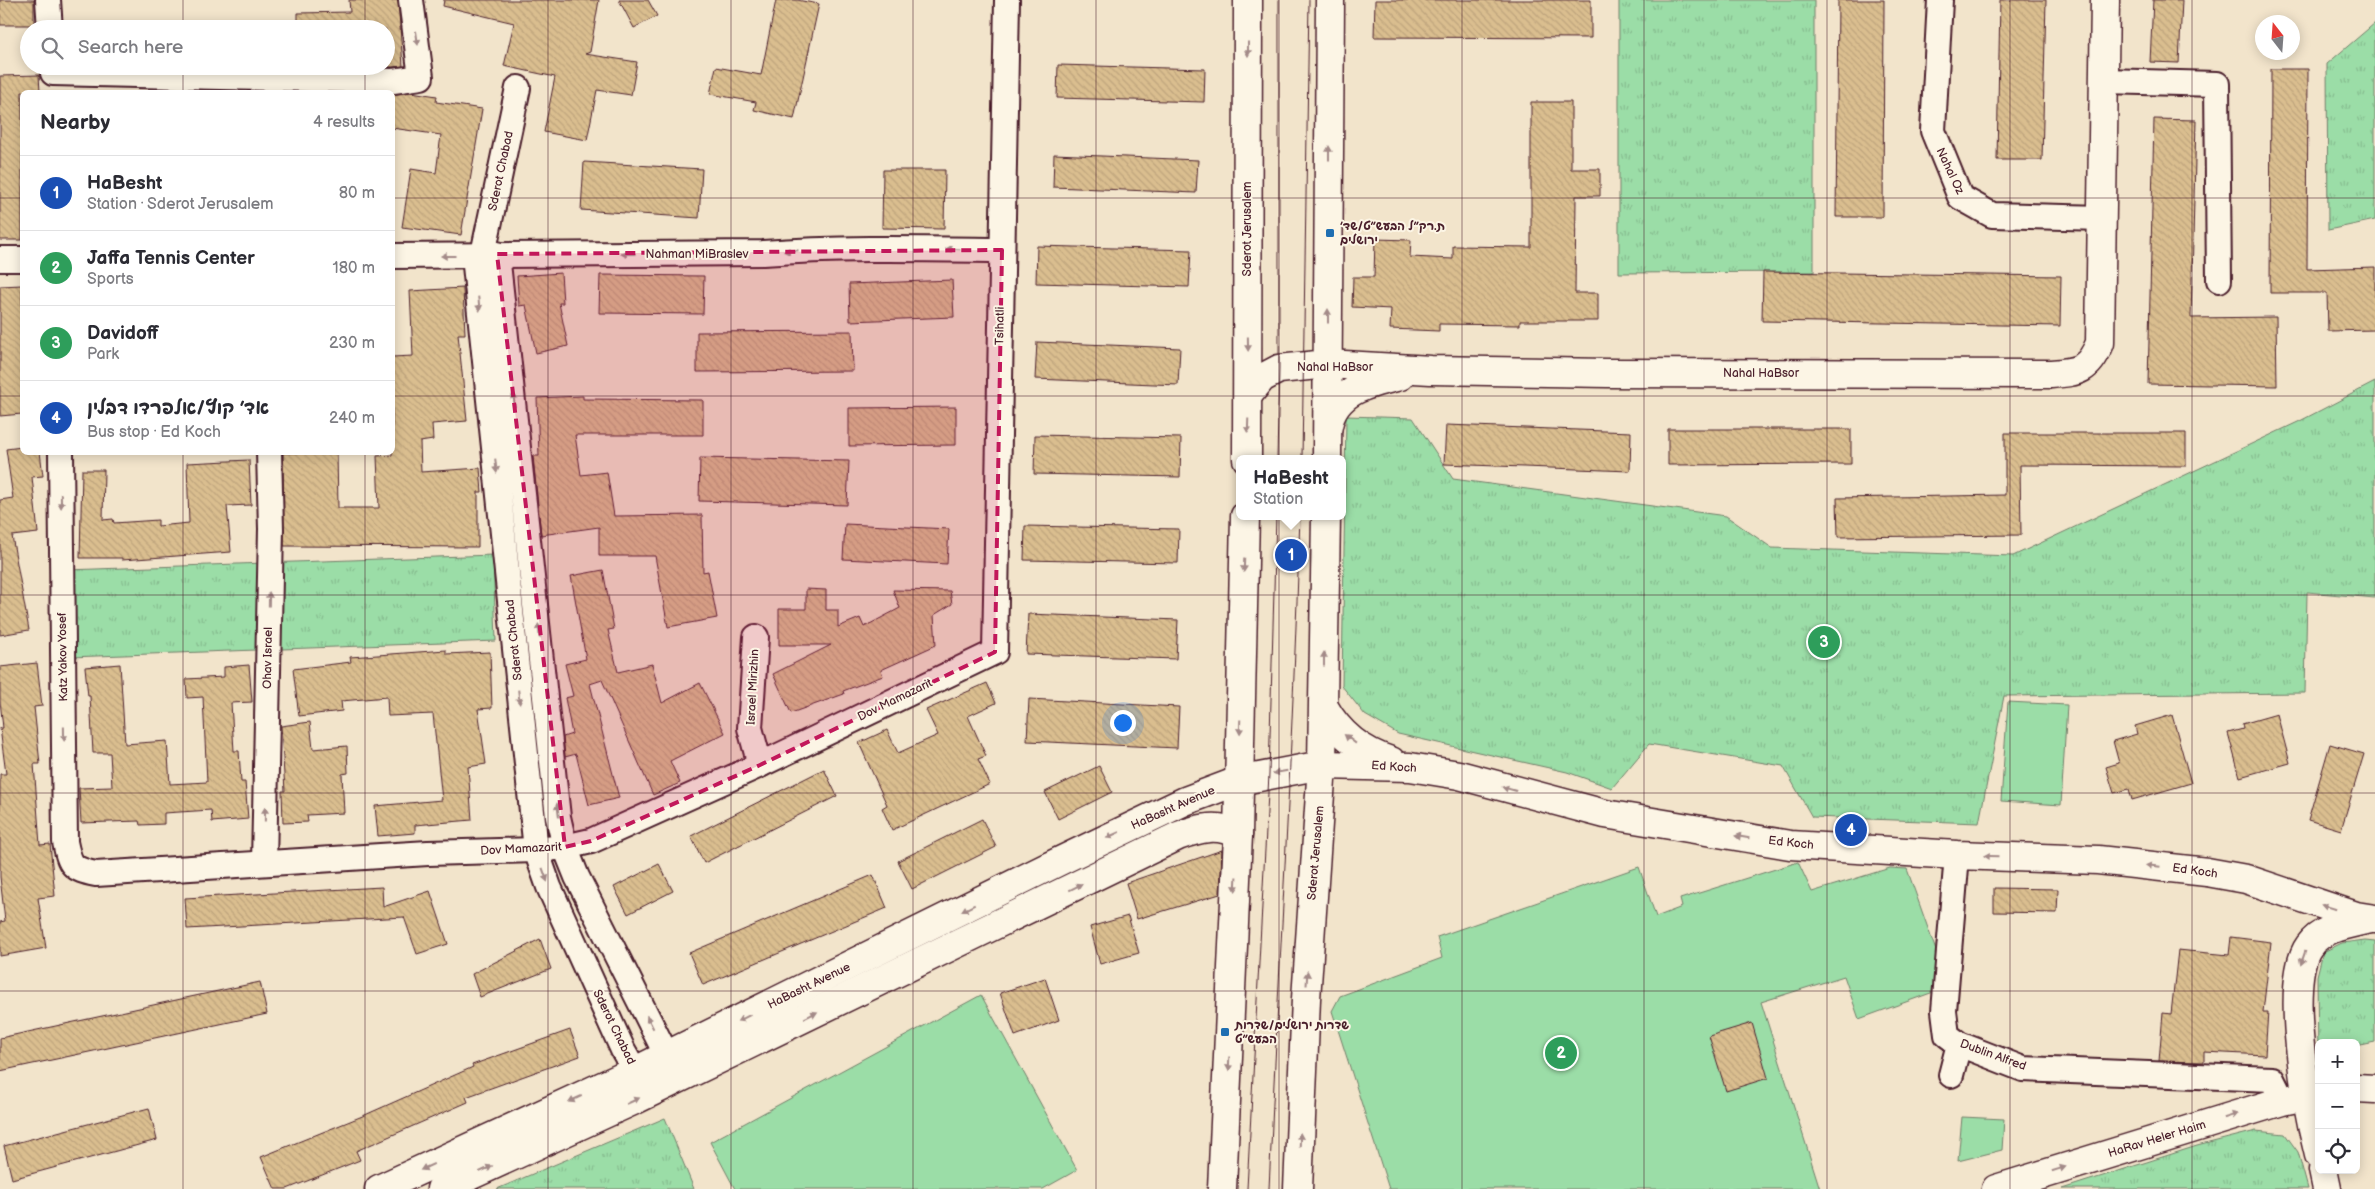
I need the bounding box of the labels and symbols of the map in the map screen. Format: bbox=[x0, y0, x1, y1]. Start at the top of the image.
north arrow bbox=[2255, 15, 2300, 60]
one-way arrow bbox=[413, 31, 421, 47]
one-way arrow bbox=[1244, 41, 1252, 57]
street label: Sderot Chabad bbox=[485, 130, 517, 212]
one-way arrow bbox=[1325, 145, 1333, 161]
street label: Nahal Oz bbox=[1933, 145, 1967, 197]
street label: Sderot Jerusalem bbox=[1240, 182, 1255, 276]
place label: ת.רק״ל הבעש״ט/שד׳ ירושלים bbox=[1340, 219, 1445, 248]
marker: ת.רק״ל הבעש״ט/שד׳ ירושלים bbox=[1324, 227, 1336, 239]
one-way arrow bbox=[945, 245, 961, 253]
street label: Nahman MiBraslev bbox=[646, 247, 749, 262]
one-way arrow bbox=[782, 247, 798, 255]
one-way arrow bbox=[620, 250, 636, 258]
one-way arrow bbox=[440, 252, 456, 260]
one-way arrow bbox=[475, 297, 483, 313]
street label: Tsihatli bbox=[992, 306, 1008, 345]
one-way arrow bbox=[1324, 307, 1332, 323]
one-way arrow bbox=[1244, 336, 1252, 352]
street label: Nahal HaBsor bbox=[1297, 360, 1374, 375]
street label: Nahal HaBsor bbox=[1723, 366, 1800, 381]
one-way arrow bbox=[510, 392, 518, 408]
one-way arrow bbox=[1244, 418, 1252, 434]
one-way arrow bbox=[492, 458, 500, 474]
one-way arrow bbox=[58, 493, 66, 509]
pin: 1 bbox=[1275, 536, 1307, 574]
one-way arrow bbox=[1240, 557, 1248, 573]
one-way arrow bbox=[266, 591, 274, 607]
street label: Sderot Chabad bbox=[502, 599, 526, 681]
street label: Katz Yakov Yosef bbox=[55, 612, 71, 702]
one-way arrow bbox=[535, 623, 543, 639]
pin: 3 bbox=[1808, 623, 1840, 661]
street label: Ohav Israel bbox=[260, 627, 276, 689]
street label: Israel Mirizhin bbox=[744, 649, 762, 725]
one-way arrow bbox=[1320, 650, 1328, 666]
street label: Dov Mamazarit bbox=[855, 675, 935, 725]
one-way arrow bbox=[515, 690, 523, 706]
your location bbox=[1110, 710, 1136, 736]
one-way arrow bbox=[1235, 720, 1243, 736]
one-way arrow bbox=[60, 726, 68, 742]
one-way arrow bbox=[1343, 734, 1357, 744]
street label: Ed Koch bbox=[1371, 758, 1418, 776]
one-way arrow bbox=[1272, 768, 1288, 776]
street label: HaBasht Avenue bbox=[1129, 783, 1217, 833]
one-way arrow bbox=[1501, 784, 1516, 792]
one-way arrow bbox=[554, 802, 562, 818]
street label: Sderot Jerusalem bbox=[1304, 805, 1328, 901]
one-way arrow bbox=[261, 806, 269, 822]
pin: 4 bbox=[1835, 811, 1867, 849]
one-way arrow bbox=[1106, 831, 1121, 840]
one-way arrow bbox=[1734, 833, 1750, 841]
street label: Ed Koch bbox=[1768, 833, 1815, 853]
street label: Dov Mamazarit bbox=[480, 839, 562, 859]
one-way arrow bbox=[1983, 852, 1999, 860]
street label: Ed Koch bbox=[2171, 860, 2219, 882]
one-way arrow bbox=[2145, 862, 2161, 870]
one-way arrow bbox=[541, 868, 549, 883]
one-way arrow bbox=[1232, 876, 1240, 892]
one-way arrow bbox=[1069, 883, 1084, 891]
one-way arrow bbox=[2320, 902, 2335, 910]
one-way arrow bbox=[961, 904, 975, 912]
one-way arrow bbox=[2299, 951, 2307, 966]
street label: HaBasht Avenue bbox=[765, 959, 853, 1013]
one-way arrow bbox=[1303, 970, 1311, 986]
street label: Sderot Chabad bbox=[589, 987, 639, 1067]
one-way arrow bbox=[804, 1011, 818, 1019]
one-way arrow bbox=[736, 1014, 751, 1022]
one-way arrow bbox=[646, 1015, 654, 1029]
place label: שדרות ירושלים/שדרות הבעש״ט bbox=[1234, 1018, 1349, 1047]
marker: שדרות ירושלים/שדרות הבעש״ט bbox=[1219, 1026, 1231, 1038]
pin: 2 bbox=[1545, 1034, 1577, 1072]
street label: Dublin Alfred bbox=[1958, 1036, 2028, 1074]
one-way arrow bbox=[1225, 1056, 1233, 1072]
one-way arrow bbox=[568, 1095, 582, 1103]
one-way arrow bbox=[626, 1096, 640, 1104]
one-way arrow bbox=[2224, 1112, 2239, 1120]
street label: HaRav Heler Haim bbox=[2106, 1117, 2208, 1161]
one-way arrow bbox=[1296, 1132, 1304, 1148]
one-way arrow bbox=[420, 1162, 435, 1171]
one-way arrow bbox=[479, 1164, 493, 1172]
one-way arrow bbox=[2052, 1165, 2067, 1173]

